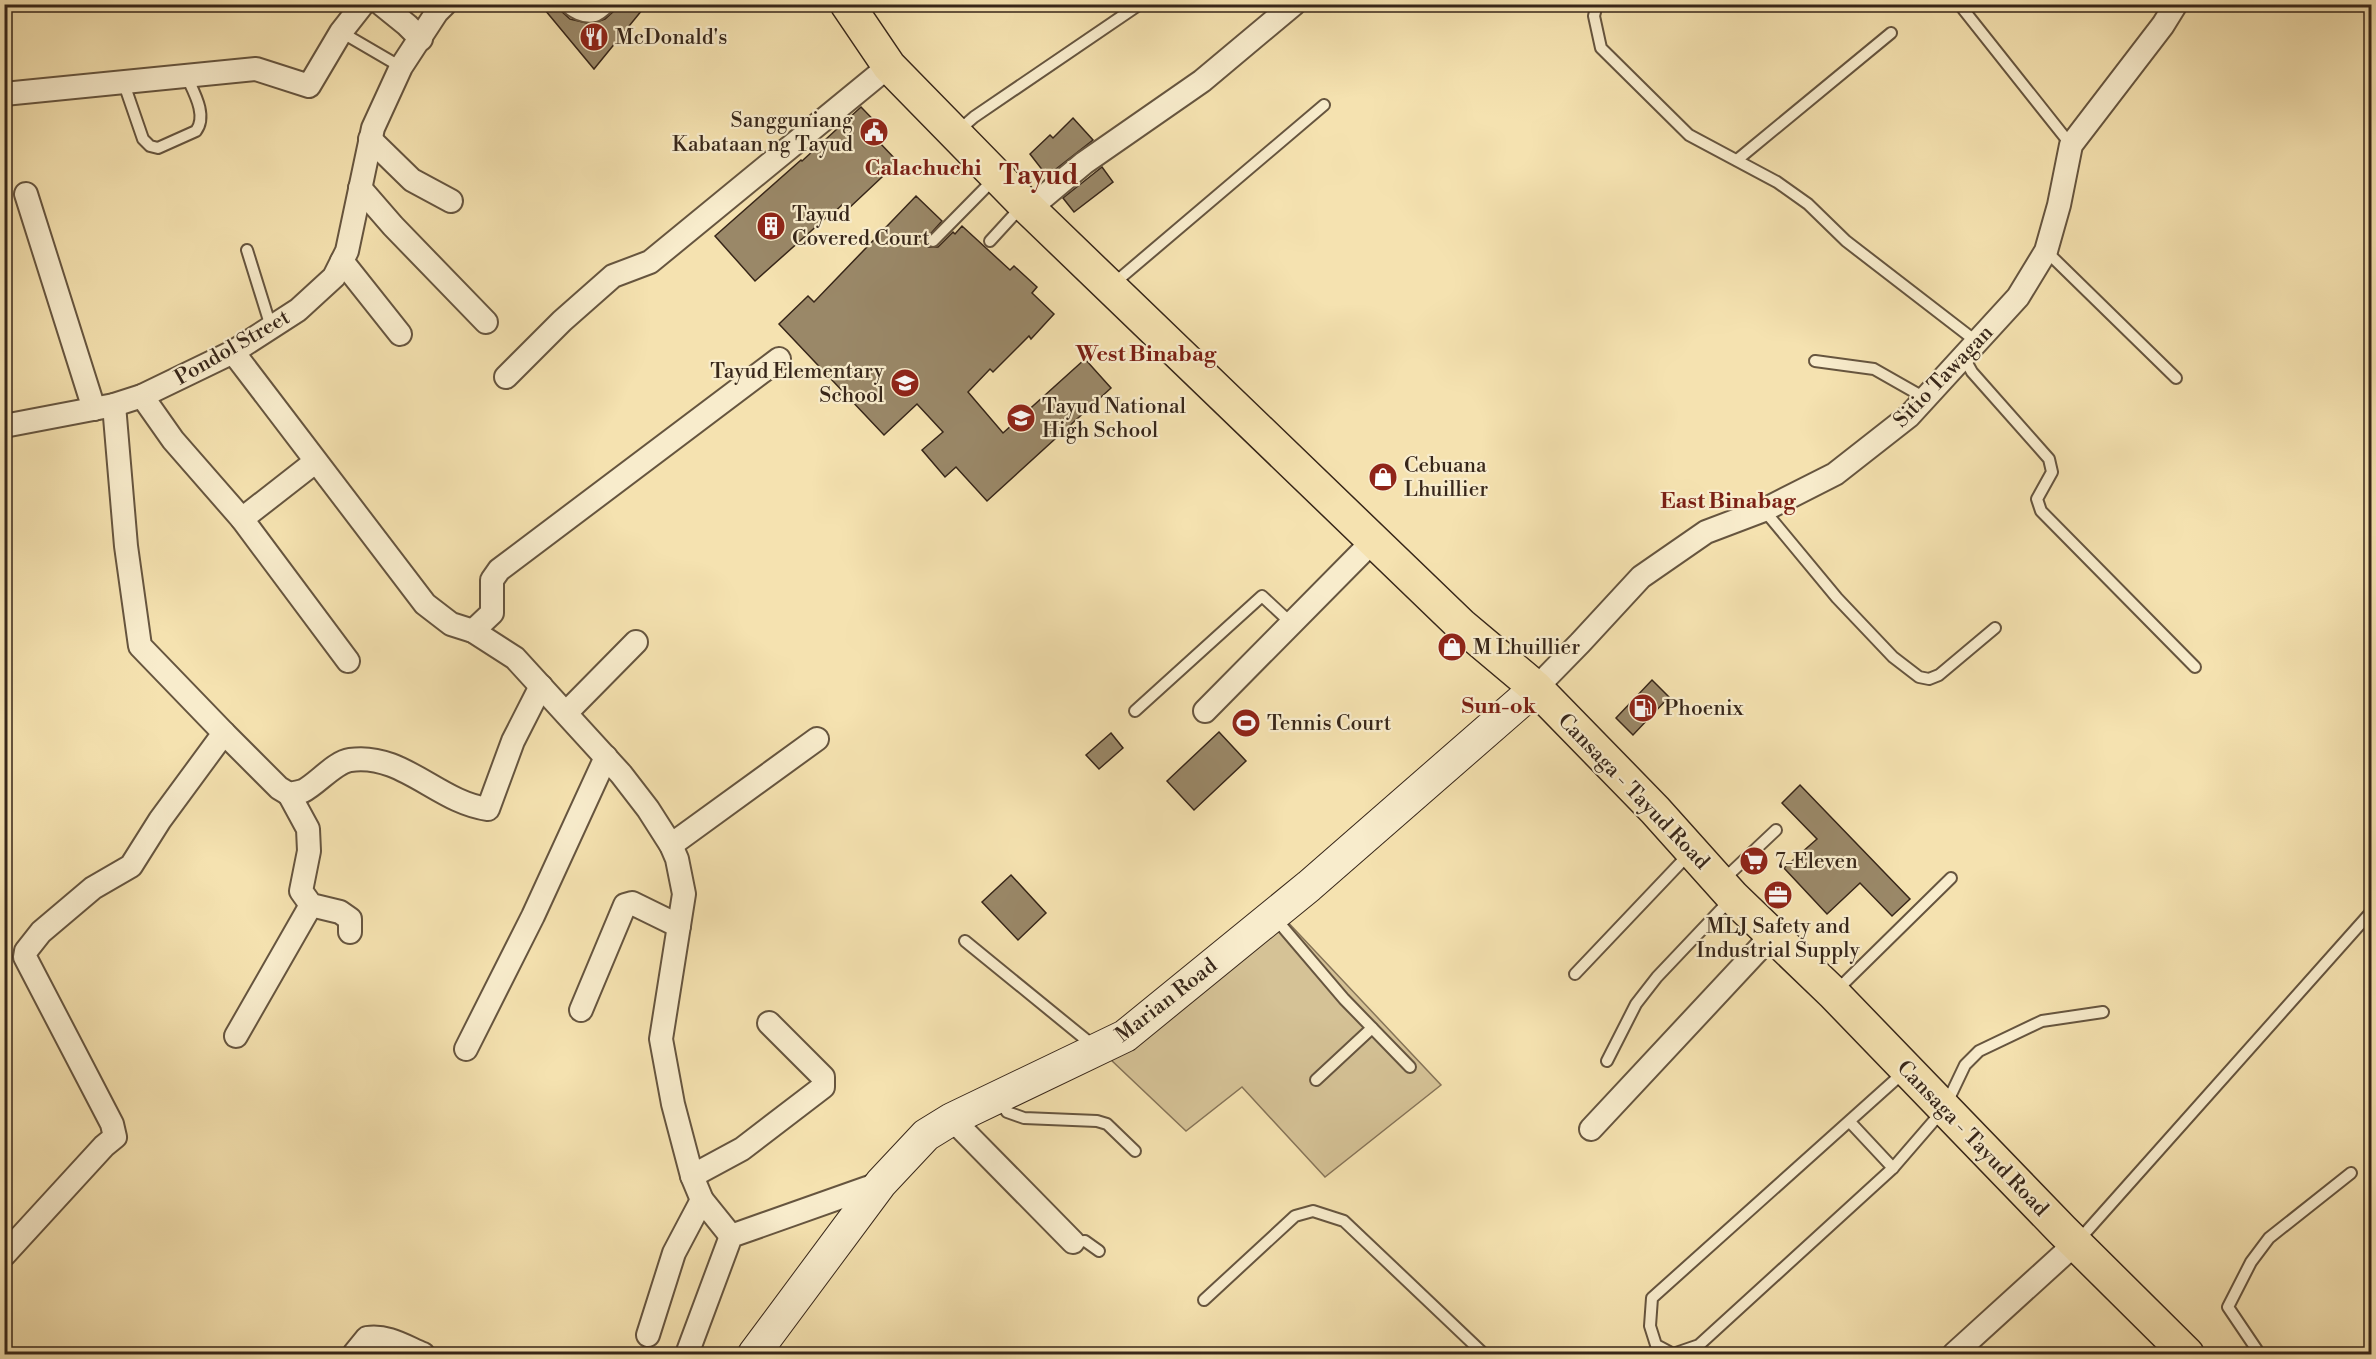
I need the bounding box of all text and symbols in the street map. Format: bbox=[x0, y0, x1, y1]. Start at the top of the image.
restaurant icon: McDonald's bbox=[578, 21, 610, 53]
place label: McDonald's bbox=[615, 25, 727, 51]
place label: Sangguniang Kabataan ng Tayud bbox=[672, 108, 853, 158]
public building icon: Sangguniang Kabataan ng Tayud bbox=[858, 116, 890, 148]
district label: Calachuchi bbox=[865, 155, 981, 182]
district label: Tayud bbox=[999, 159, 1079, 193]
place label: Tayud Covered Court bbox=[792, 202, 930, 252]
building icon: Tayud Covered Court bbox=[755, 210, 787, 242]
street label: Pondol Street bbox=[170, 304, 295, 391]
street label: Sitio Tawagan bbox=[1888, 320, 1999, 433]
district label: West Binabag bbox=[1075, 341, 1217, 368]
place label: Tayud Elementary School bbox=[710, 359, 885, 409]
school or university icon: Tayud Elementary School bbox=[889, 367, 921, 399]
place label: Tayud National High School bbox=[1042, 394, 1186, 444]
school or university icon: Tayud National High School bbox=[1005, 402, 1037, 434]
place label: Cebuana Lhuillier bbox=[1404, 453, 1488, 503]
shop icon: Cebuana Lhuillier bbox=[1367, 461, 1399, 493]
district label: East Binabag bbox=[1660, 488, 1796, 515]
shop icon: M Lhuillier bbox=[1436, 631, 1468, 663]
place label: M Lhuillier bbox=[1473, 635, 1580, 661]
fuel station icon: Phoenix bbox=[1627, 692, 1659, 724]
district label: Sun-ok bbox=[1462, 693, 1537, 720]
place label: Phoenix bbox=[1664, 696, 1744, 722]
sports icon: Tennis Court bbox=[1230, 707, 1262, 739]
street label: Cansaga - Tayud Road bbox=[1552, 708, 1715, 875]
place label: Tennis Court bbox=[1267, 711, 1392, 737]
supermarket icon: 7-Eleven bbox=[1738, 845, 1770, 877]
place label: 7-Eleven bbox=[1775, 849, 1858, 875]
office icon: MLJ Safety and Industrial Supply bbox=[1762, 879, 1794, 911]
place label: MLJ Safety and Industrial Supply bbox=[1696, 914, 1861, 964]
street label: Marian Road bbox=[1111, 953, 1223, 1049]
street label: Cansaga - Tayud Road bbox=[1891, 1055, 2054, 1222]

